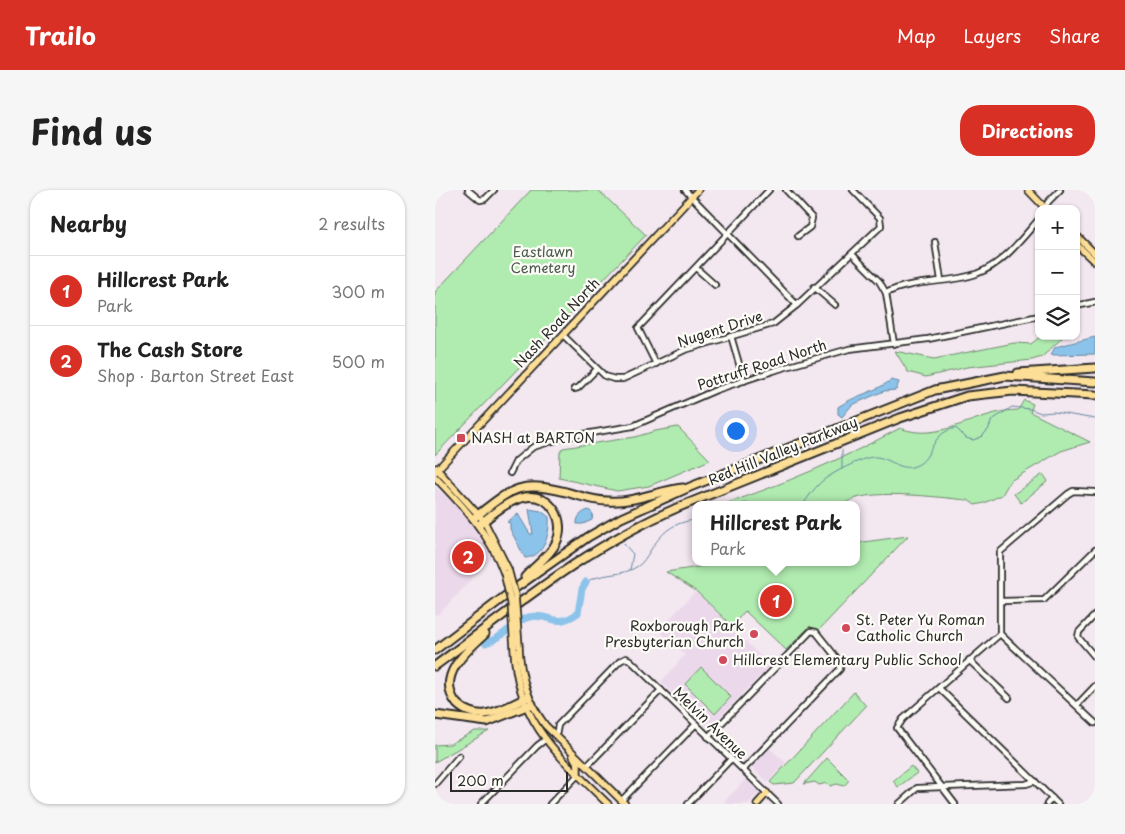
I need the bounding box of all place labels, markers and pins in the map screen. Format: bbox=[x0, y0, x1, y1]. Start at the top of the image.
place label: NASH at BARTON bbox=[471, 427, 595, 448]
marker: NASH at BARTON bbox=[455, 432, 467, 444]
pin: 2 bbox=[452, 538, 484, 576]
pin: 1 bbox=[760, 582, 792, 620]
place label: St. Peter Yu Roman Catholic Church bbox=[856, 609, 985, 646]
place label: Roxborough Park Presbyterian Church bbox=[605, 615, 744, 652]
marker: St. Peter Yu Roman Catholic Church bbox=[840, 622, 852, 634]
marker: Roxborough Park Presbyterian Church bbox=[748, 628, 760, 640]
place label: Hillcrest Elementary Public School bbox=[733, 649, 962, 670]
marker: Hillcrest Elementary Public School bbox=[717, 654, 729, 666]

